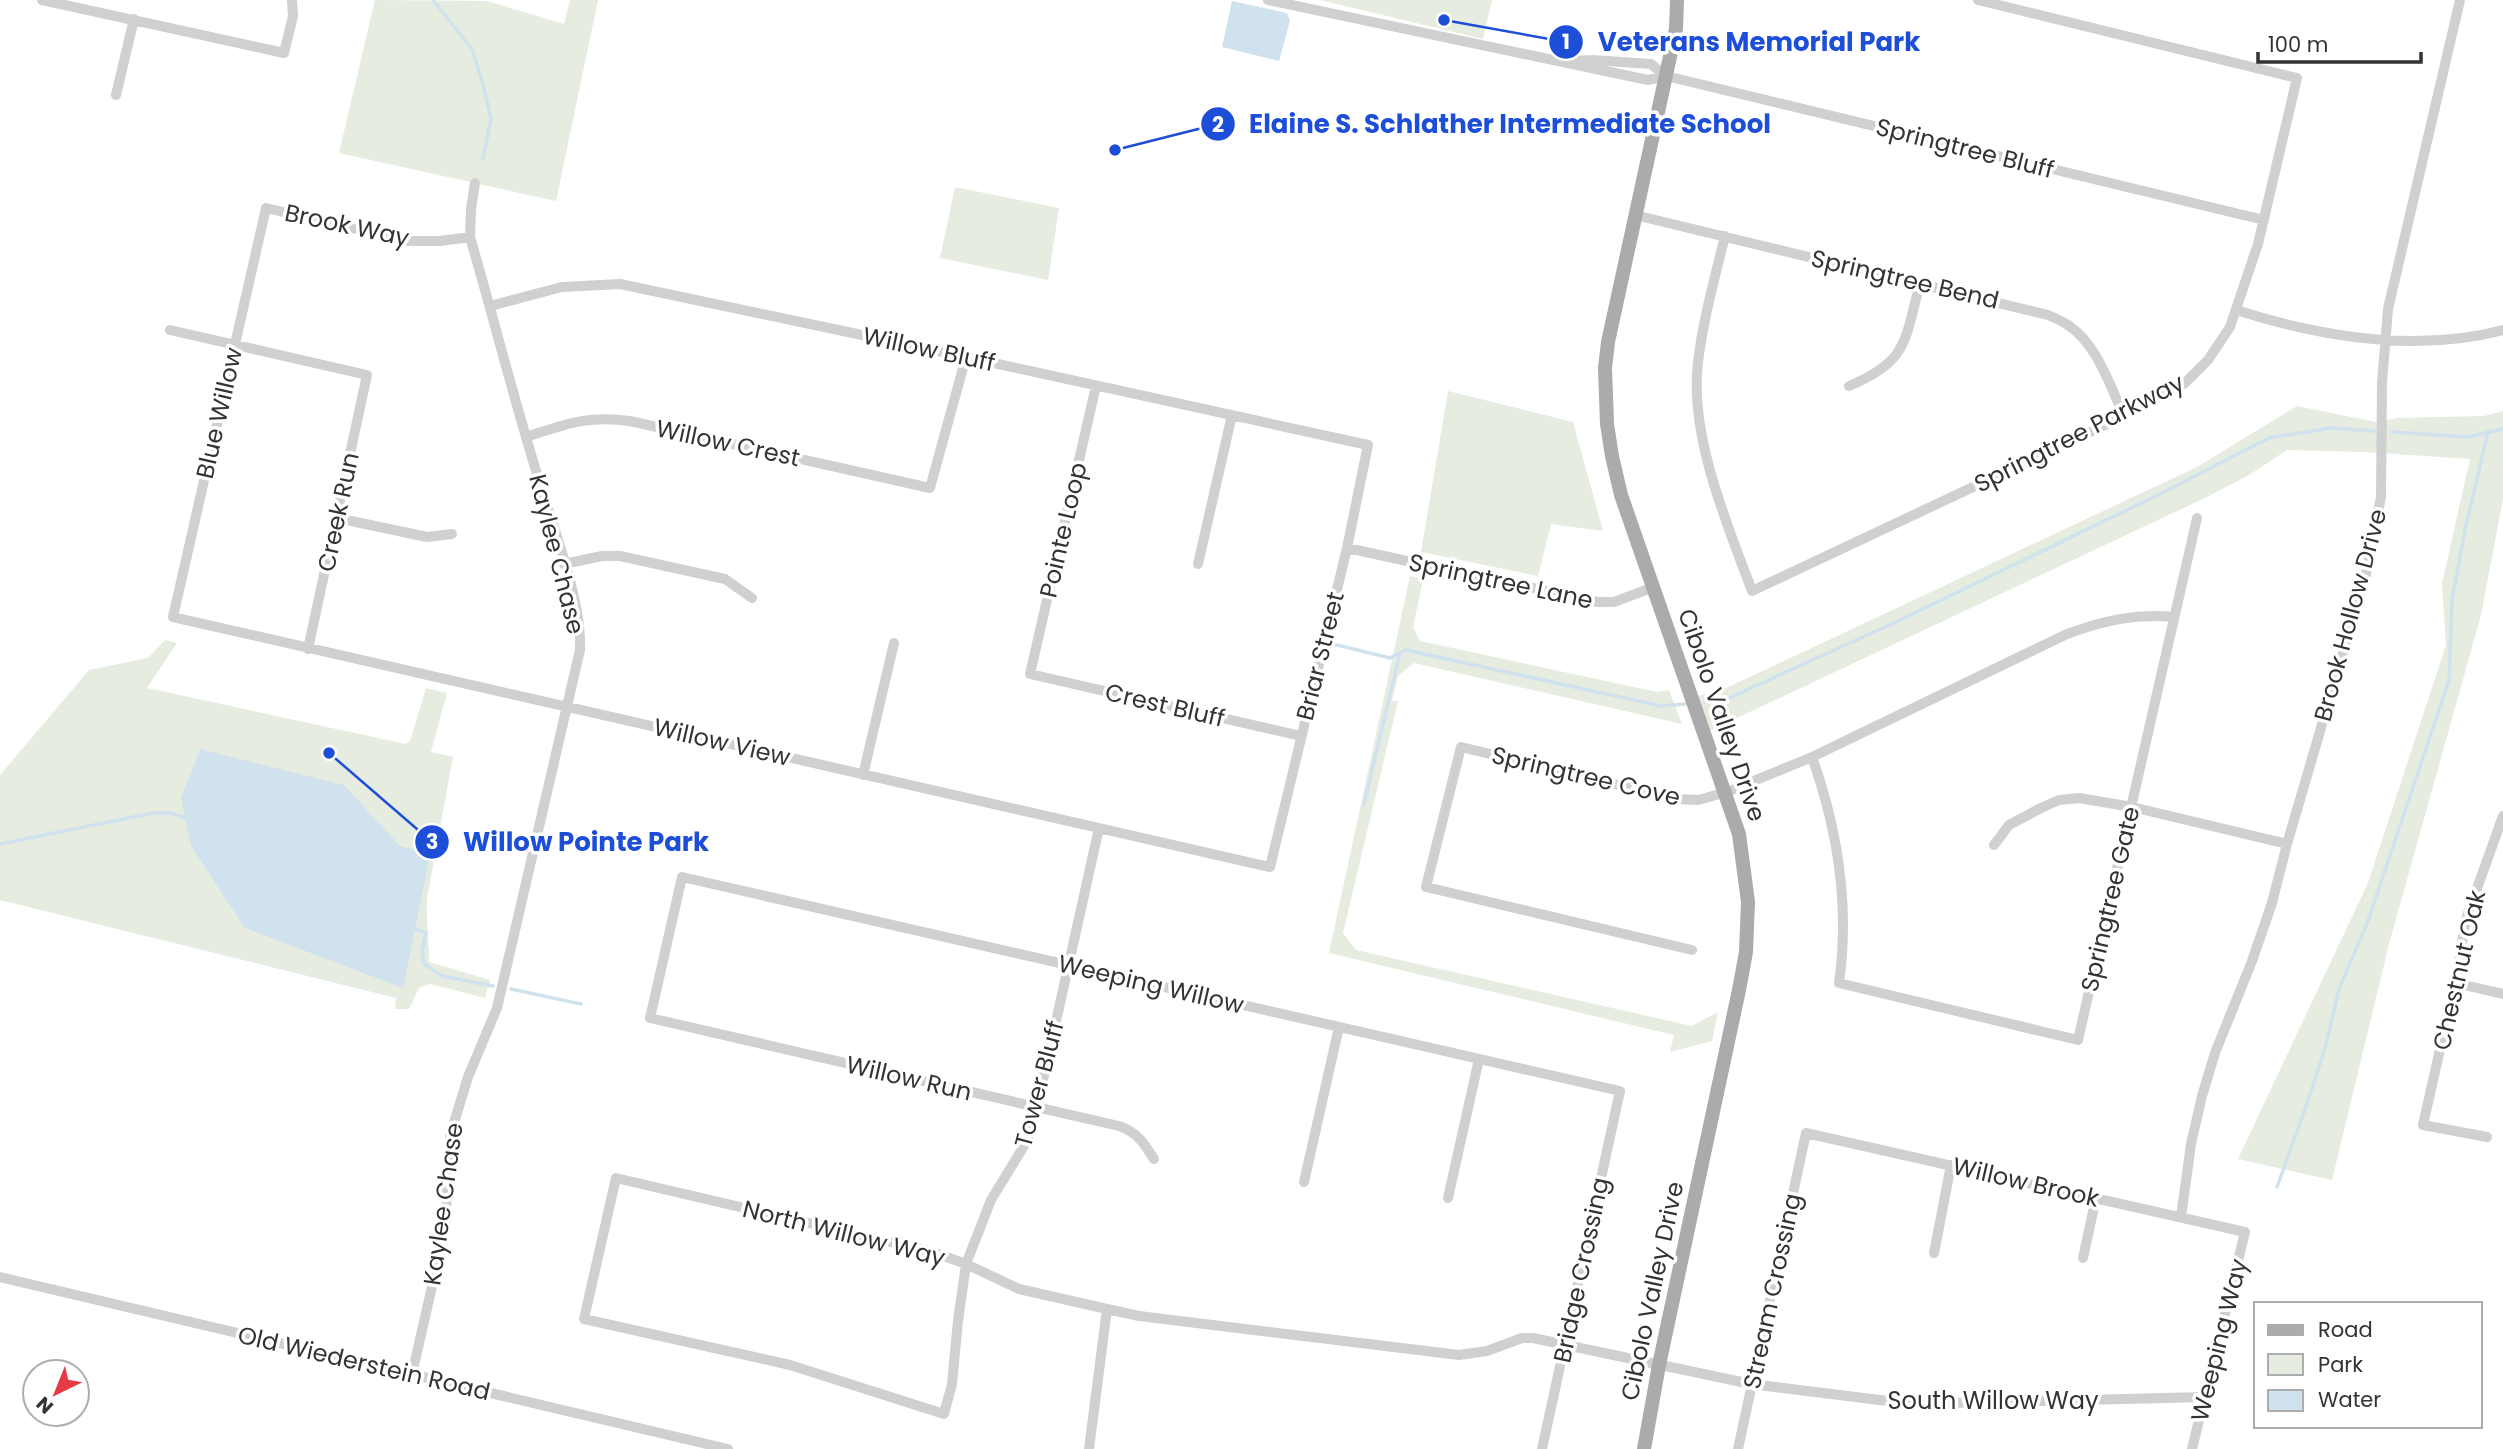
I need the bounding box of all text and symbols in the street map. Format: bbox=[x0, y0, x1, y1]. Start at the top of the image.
callout: Veterans Memorial Park bbox=[1549, 19, 1934, 66]
scale bar bbox=[2258, 21, 2421, 65]
text: Veterans Memorial Park bbox=[1598, 24, 1920, 60]
text: 1 bbox=[1562, 27, 1570, 56]
text: 100 m bbox=[2268, 30, 2328, 59]
callout: Elaine S. Schlather Intermediate School bbox=[1200, 101, 1785, 148]
text: Elaine S. Schlather Intermediate School bbox=[1249, 106, 1771, 142]
text: 2 bbox=[1212, 110, 1224, 139]
street label: Springtree Bluff bbox=[1873, 110, 2058, 186]
street label: Brook Way bbox=[282, 196, 413, 254]
street label: Springtree Bend bbox=[1808, 241, 2002, 317]
street label: Willow Bluff bbox=[860, 319, 998, 379]
street label: Blue Willow bbox=[188, 344, 250, 482]
street label: Springtree Parkway bbox=[1968, 366, 2190, 500]
street label: Willow Crest bbox=[653, 412, 803, 474]
street label: Creek Run bbox=[309, 449, 367, 575]
street label: Pointe Loop bbox=[1031, 459, 1095, 601]
street label: Kaylee Chase bbox=[521, 471, 593, 637]
street label: Brook Hollow Drive bbox=[2306, 505, 2394, 725]
street label: Springtree Lane bbox=[1406, 545, 1596, 617]
street label: Briar Street bbox=[1288, 588, 1352, 724]
street label: Cibolo Valley Drive bbox=[1670, 604, 1774, 826]
street label: Crest Bluff bbox=[1102, 675, 1228, 735]
street label: Willow View bbox=[650, 710, 794, 774]
street label: Springtree Cove bbox=[1488, 738, 1684, 814]
street label: Springtree Gate bbox=[2073, 803, 2147, 995]
callout: Willow Pointe Park bbox=[414, 818, 723, 865]
text: Willow Pointe Park bbox=[463, 824, 709, 860]
text: 3 bbox=[426, 827, 438, 856]
street label: Chestnut Oak bbox=[2425, 886, 2494, 1053]
street label: Weeping Willow bbox=[1055, 947, 1247, 1021]
street label: Tower Bluff bbox=[1006, 1017, 1072, 1151]
street label: Willow Run bbox=[843, 1048, 975, 1108]
street label: Kaylee Chase bbox=[415, 1121, 471, 1287]
street label: Willow Brook bbox=[1950, 1149, 2103, 1215]
street label: Bridge Crossing bbox=[1545, 1174, 1617, 1366]
street label: Cibolo Valley Drive bbox=[1613, 1179, 1691, 1403]
street label: Stream Crossing bbox=[1735, 1190, 1809, 1392]
street label: North Willow Way bbox=[739, 1192, 949, 1274]
street label: Weeping Way bbox=[2183, 1255, 2255, 1425]
legend bbox=[2254, 1302, 2482, 1428]
text: Road bbox=[2318, 1315, 2373, 1344]
street label: Old Wiederstein Road bbox=[235, 1318, 493, 1408]
text: Park bbox=[2318, 1350, 2363, 1379]
north arrow bbox=[21, 1358, 91, 1428]
street label: South Willow Way bbox=[1887, 1384, 2099, 1417]
text: Water bbox=[2318, 1385, 2381, 1414]
text: N bbox=[30, 1390, 59, 1420]

